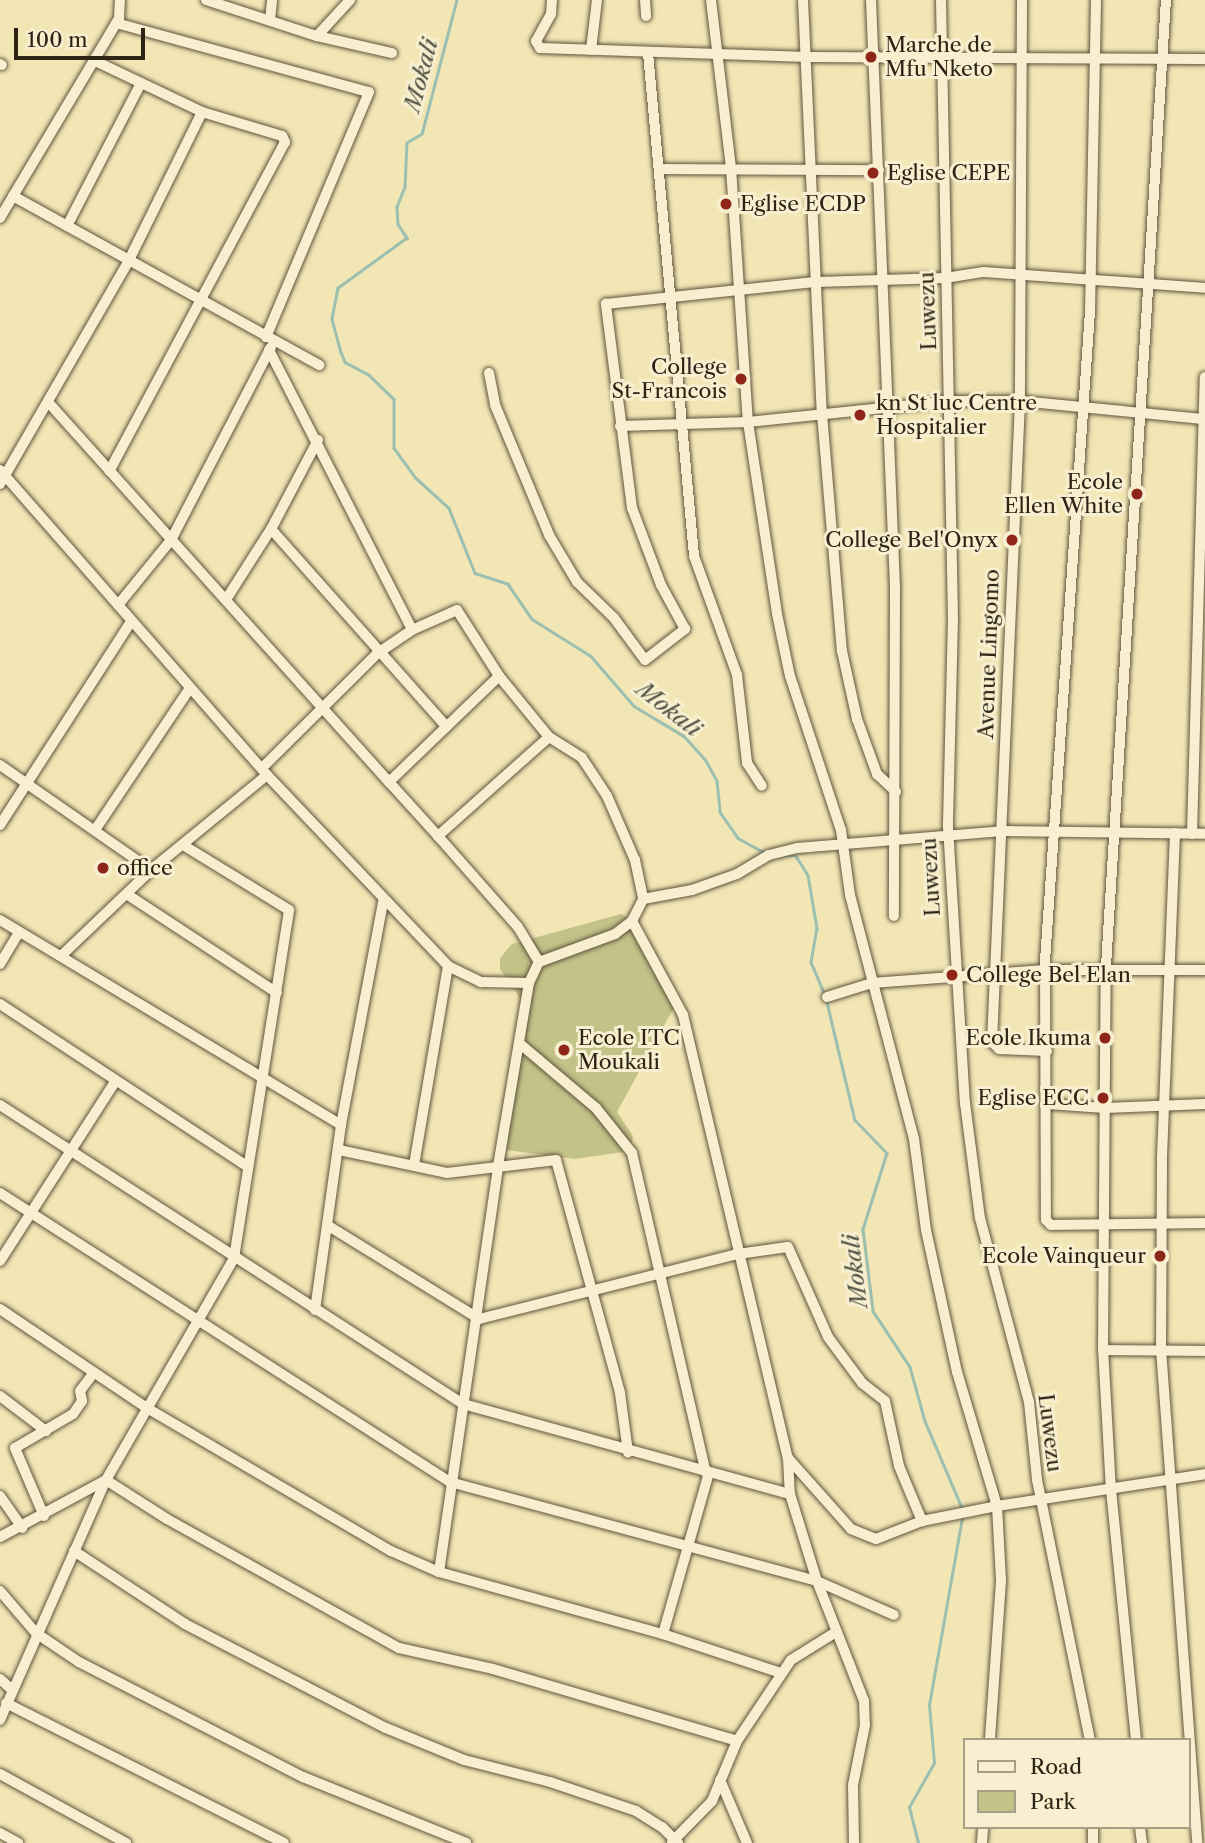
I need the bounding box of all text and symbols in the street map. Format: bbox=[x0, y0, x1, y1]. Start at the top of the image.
scale bar bbox=[18, 14, 149, 58]
text: 100 m bbox=[27, 27, 88, 52]
place label: Marche de Mfu Nketo bbox=[885, 32, 993, 82]
water label: Mokali bbox=[398, 35, 444, 115]
marker: Marche de Mfu Nketo bbox=[863, 49, 879, 65]
place label: Eglise CEPE bbox=[887, 160, 1010, 186]
marker: Eglise CEPE bbox=[865, 165, 881, 181]
place label: Eglise ECDP bbox=[740, 191, 866, 217]
marker: Eglise ECDP bbox=[718, 196, 734, 212]
street label: Luwezu bbox=[914, 271, 942, 351]
place label: College St-Francois bbox=[612, 354, 727, 404]
marker: College St-Francois bbox=[733, 371, 749, 387]
place label: kn St luc Centre Hospitalier bbox=[876, 390, 1037, 440]
marker: kn St luc Centre Hospitalier bbox=[850, 405, 870, 425]
place label: Ecole Ellen White bbox=[1003, 469, 1123, 519]
marker: Ecole Ellen White bbox=[1129, 486, 1145, 502]
place label: College Bel'Onyx bbox=[825, 527, 998, 553]
marker: College Bel'Onyx bbox=[1004, 532, 1020, 548]
street label: Avenue Lingomo bbox=[973, 569, 1005, 739]
water label: Mokali bbox=[631, 675, 707, 743]
street label: Luwezu bbox=[916, 837, 946, 917]
place label: office bbox=[117, 855, 173, 881]
marker: office bbox=[95, 860, 111, 876]
place label: College Bel Elan bbox=[966, 962, 1131, 988]
marker: College Bel Elan bbox=[944, 967, 960, 983]
place label: Ecole ITC Moukali bbox=[578, 1025, 680, 1075]
place label: Ecole Ikuma bbox=[965, 1025, 1091, 1051]
marker: Ecole Ikuma bbox=[1097, 1030, 1113, 1046]
marker: Ecole ITC Moukali bbox=[556, 1042, 572, 1058]
place label: Eglise ECC bbox=[978, 1085, 1089, 1111]
marker: Eglise ECC bbox=[1095, 1090, 1111, 1106]
water label: Mokali bbox=[837, 1232, 873, 1310]
place label: Ecole Vainqueur bbox=[981, 1243, 1146, 1269]
marker: Ecole Vainqueur bbox=[1152, 1248, 1168, 1264]
street label: Luwezu bbox=[1033, 1392, 1067, 1474]
legend bbox=[964, 1738, 1191, 1829]
text: Road bbox=[1030, 1754, 1082, 1779]
text: Park bbox=[1030, 1789, 1076, 1814]

